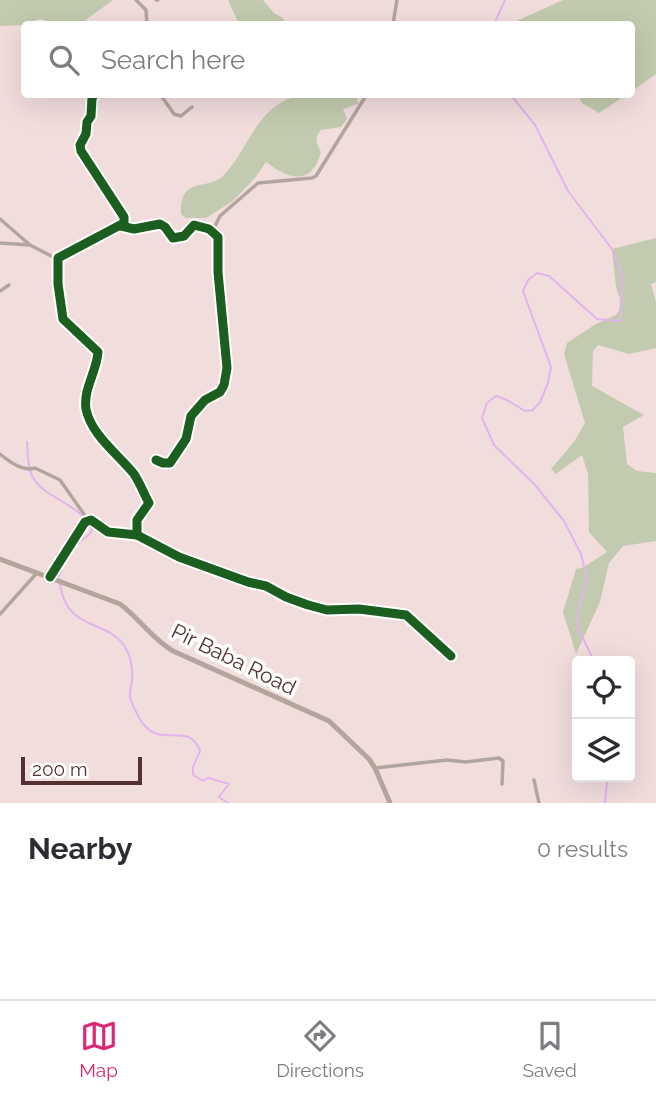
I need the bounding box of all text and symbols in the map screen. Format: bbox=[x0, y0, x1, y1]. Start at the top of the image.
search box bbox=[21, 21, 635, 98]
icon: search bbox=[45, 41, 83, 79]
text: Search here bbox=[101, 45, 245, 75]
street label: Pir Baba Road bbox=[168, 618, 300, 700]
map controls bbox=[572, 656, 635, 782]
button: locate bbox=[572, 656, 635, 719]
button: layers bbox=[572, 719, 635, 782]
scale bar bbox=[21, 754, 142, 786]
text: 200 m bbox=[32, 758, 87, 780]
text: Nearby bbox=[28, 831, 132, 866]
text: 0 results bbox=[537, 835, 628, 862]
tab: Map bbox=[79, 1017, 118, 1081]
tab: Directions bbox=[276, 1017, 364, 1081]
tab: Saved bbox=[522, 1017, 577, 1081]

